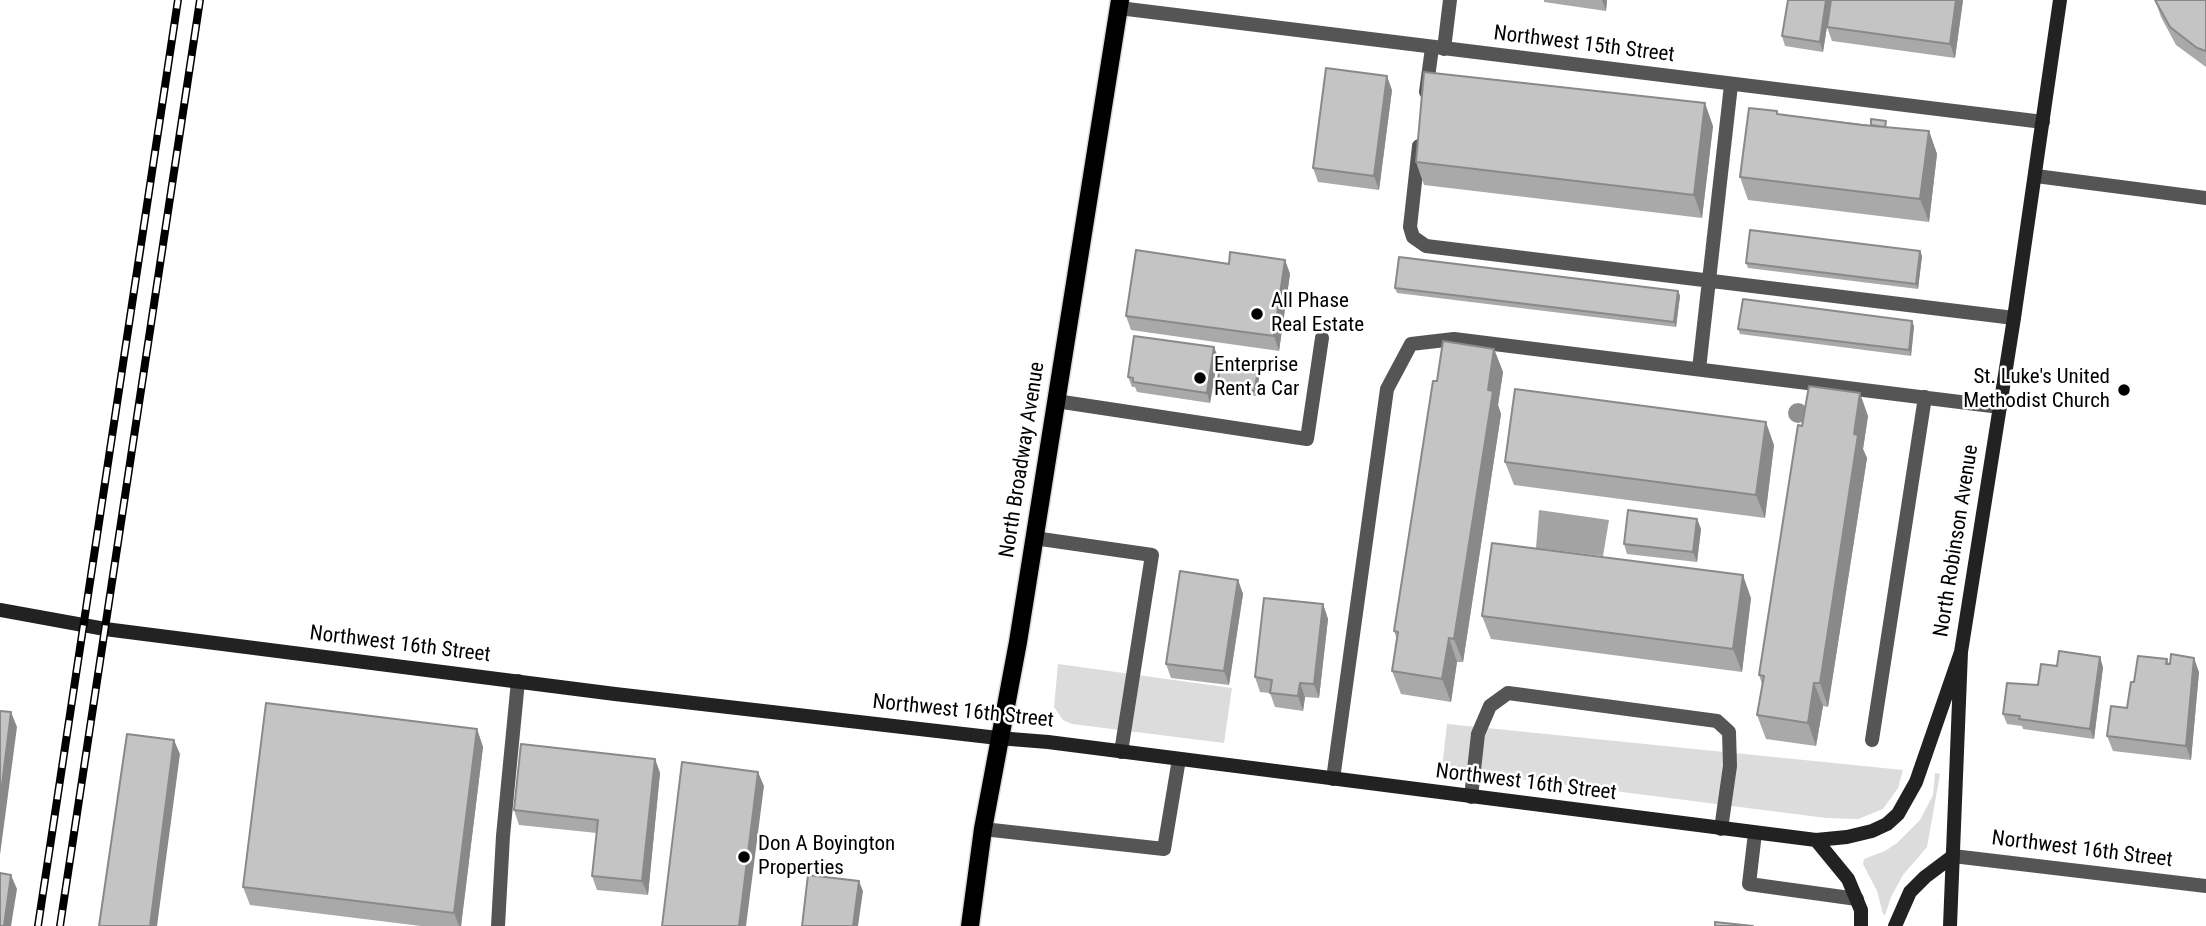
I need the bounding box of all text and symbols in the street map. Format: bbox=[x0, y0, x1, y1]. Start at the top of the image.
street label: Northwest 15th Street bbox=[1492, 21, 1676, 69]
place label: All Phase Real Estate bbox=[1271, 289, 1364, 339]
marker: All Phase Real Estate bbox=[1249, 306, 1265, 322]
place label: Enterprise Rent a Car bbox=[1214, 353, 1299, 403]
street label: North Broadway Avenue bbox=[995, 360, 1051, 560]
place label: St. Luke's United Methodist Church bbox=[1963, 365, 2110, 415]
marker: Enterprise Rent a Car bbox=[1192, 370, 1208, 386]
marker: St. Luke's United Methodist Church bbox=[2116, 382, 2132, 398]
street label: North Robinson Avenue bbox=[1929, 443, 1985, 639]
street label: Northwest 16th Street bbox=[308, 621, 492, 669]
street label: Northwest 16th Street bbox=[871, 690, 1055, 734]
street label: Northwest 16th Street bbox=[1434, 759, 1618, 807]
street label: Northwest 16th Street bbox=[1990, 826, 2174, 874]
place label: Don A Boyington Properties bbox=[758, 832, 895, 882]
marker: Don A Boyington Properties bbox=[736, 849, 752, 865]

